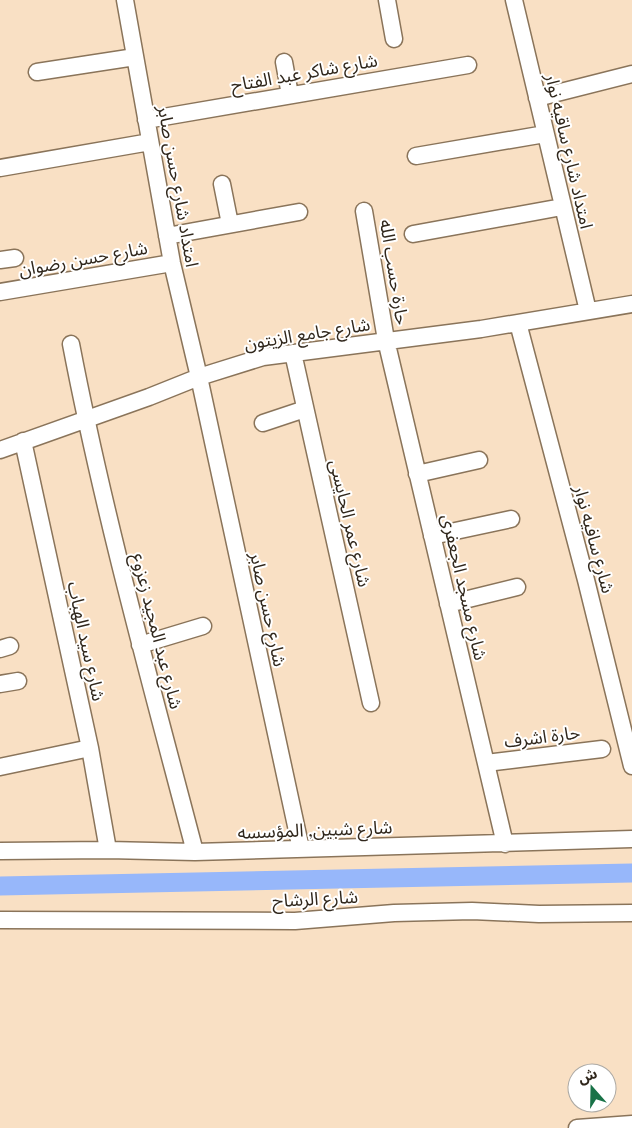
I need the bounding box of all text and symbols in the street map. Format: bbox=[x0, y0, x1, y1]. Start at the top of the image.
street label: شارع شاكر عبد الفتاح bbox=[229, 47, 380, 100]
street label: امتداد شارع ساقيه نوار bbox=[537, 70, 600, 232]
street label: امتداد شارع حسن صابر bbox=[150, 102, 205, 269]
street label: حارة حسب الله bbox=[375, 217, 415, 327]
street label: شارع حسن رضوان bbox=[17, 235, 150, 284]
street label: شارع جامع الزيتون bbox=[242, 311, 372, 358]
street label: شارع عمر الحايسى bbox=[322, 457, 377, 590]
street label: شارع سافيه نوار bbox=[566, 481, 621, 597]
street label: شارع مسجد الجعفرى bbox=[434, 512, 493, 663]
street label: شارع حسن صابر bbox=[242, 549, 293, 669]
street label: شارع عبد المجيد زعزوع bbox=[124, 550, 189, 712]
street label: شارع سيد الهباب bbox=[60, 579, 111, 704]
street label: حارة اشرف bbox=[503, 719, 581, 753]
street label: شارع شبين, المؤسسه bbox=[237, 814, 393, 847]
street label: شارع الرشاح bbox=[271, 884, 359, 915]
north arrow bbox=[567, 1063, 617, 1113]
text: ش bbox=[575, 1063, 600, 1088]

